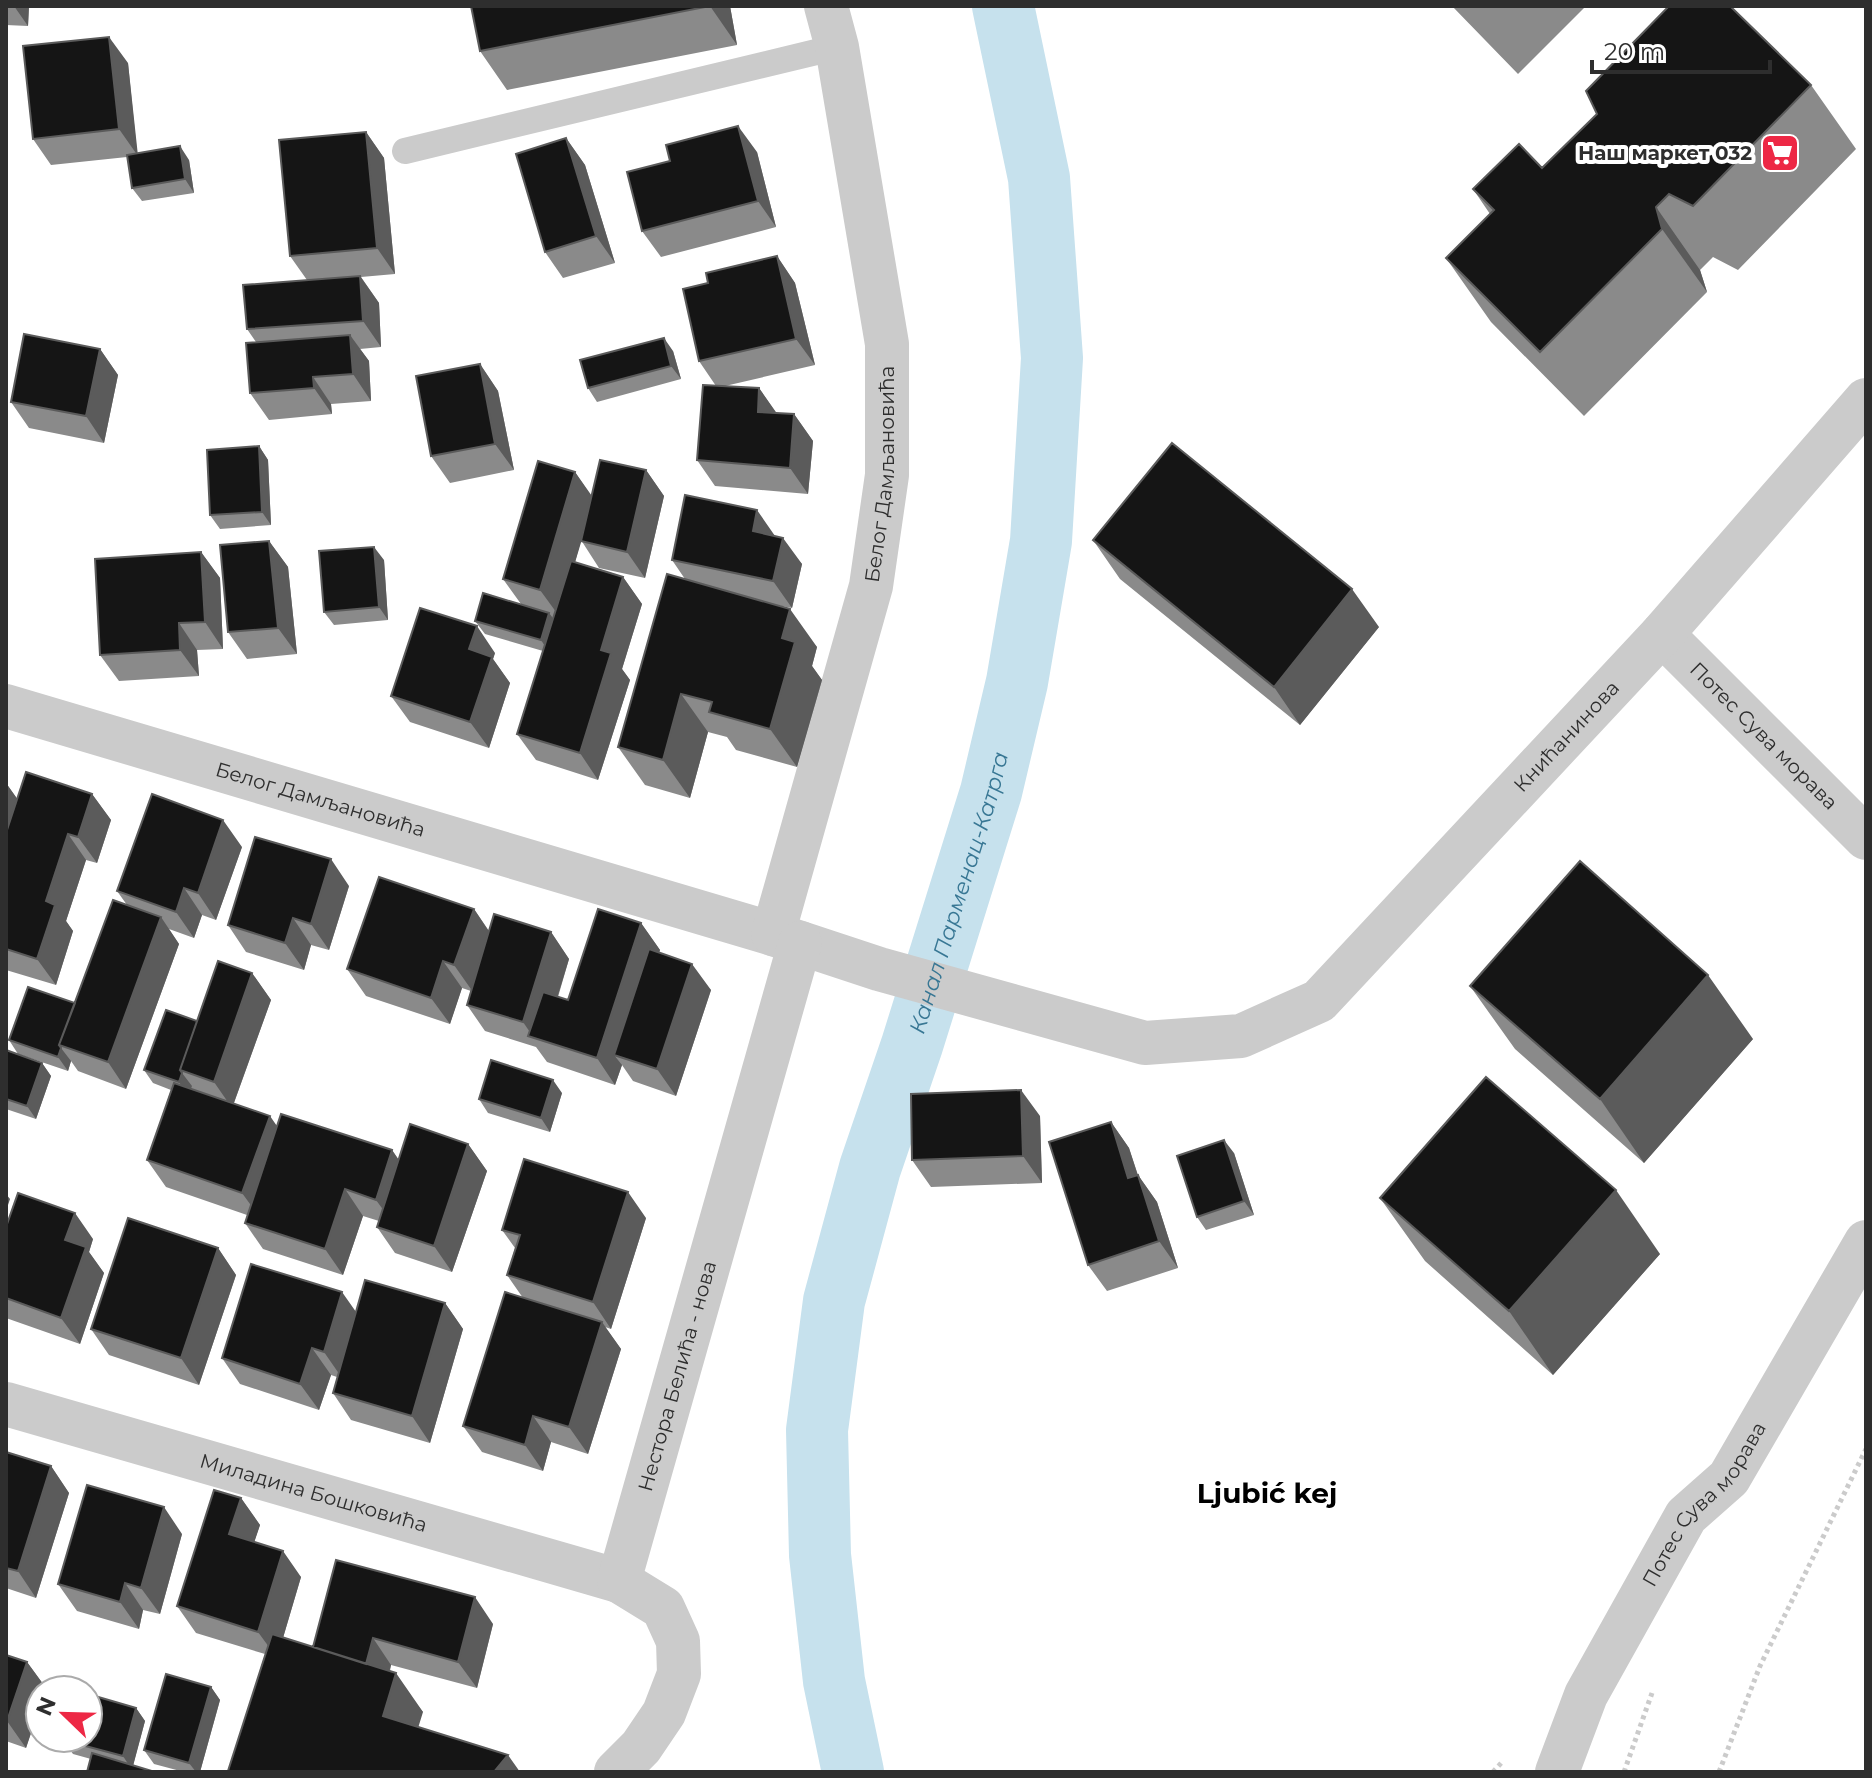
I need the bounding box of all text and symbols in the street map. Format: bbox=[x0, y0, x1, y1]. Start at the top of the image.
scale bar bbox=[1592, 24, 1770, 74]
text: 20 m bbox=[1604, 37, 1665, 66]
supermarket icon: Наш маркет 032 bbox=[1759, 132, 1801, 174]
place label: Наш маркет 032 bbox=[1578, 141, 1752, 165]
street label: Белог Дамљановића bbox=[860, 366, 899, 584]
street label: Потес Сува морава bbox=[1685, 657, 1843, 815]
street label: Книћанинова bbox=[1509, 676, 1624, 797]
water label: Канал Парменац-Катрга bbox=[903, 749, 1014, 1037]
street label: Белог Дамљановића bbox=[213, 757, 428, 842]
street label: Нестора Белића - нова bbox=[633, 1258, 721, 1494]
street label: Потес Сува морава bbox=[1637, 1418, 1771, 1591]
street label: Миладина Бошковића bbox=[197, 1449, 430, 1537]
district label: Ljubić kej bbox=[1197, 1476, 1337, 1510]
north arrow bbox=[24, 1674, 104, 1754]
text: N bbox=[30, 1693, 62, 1720]

